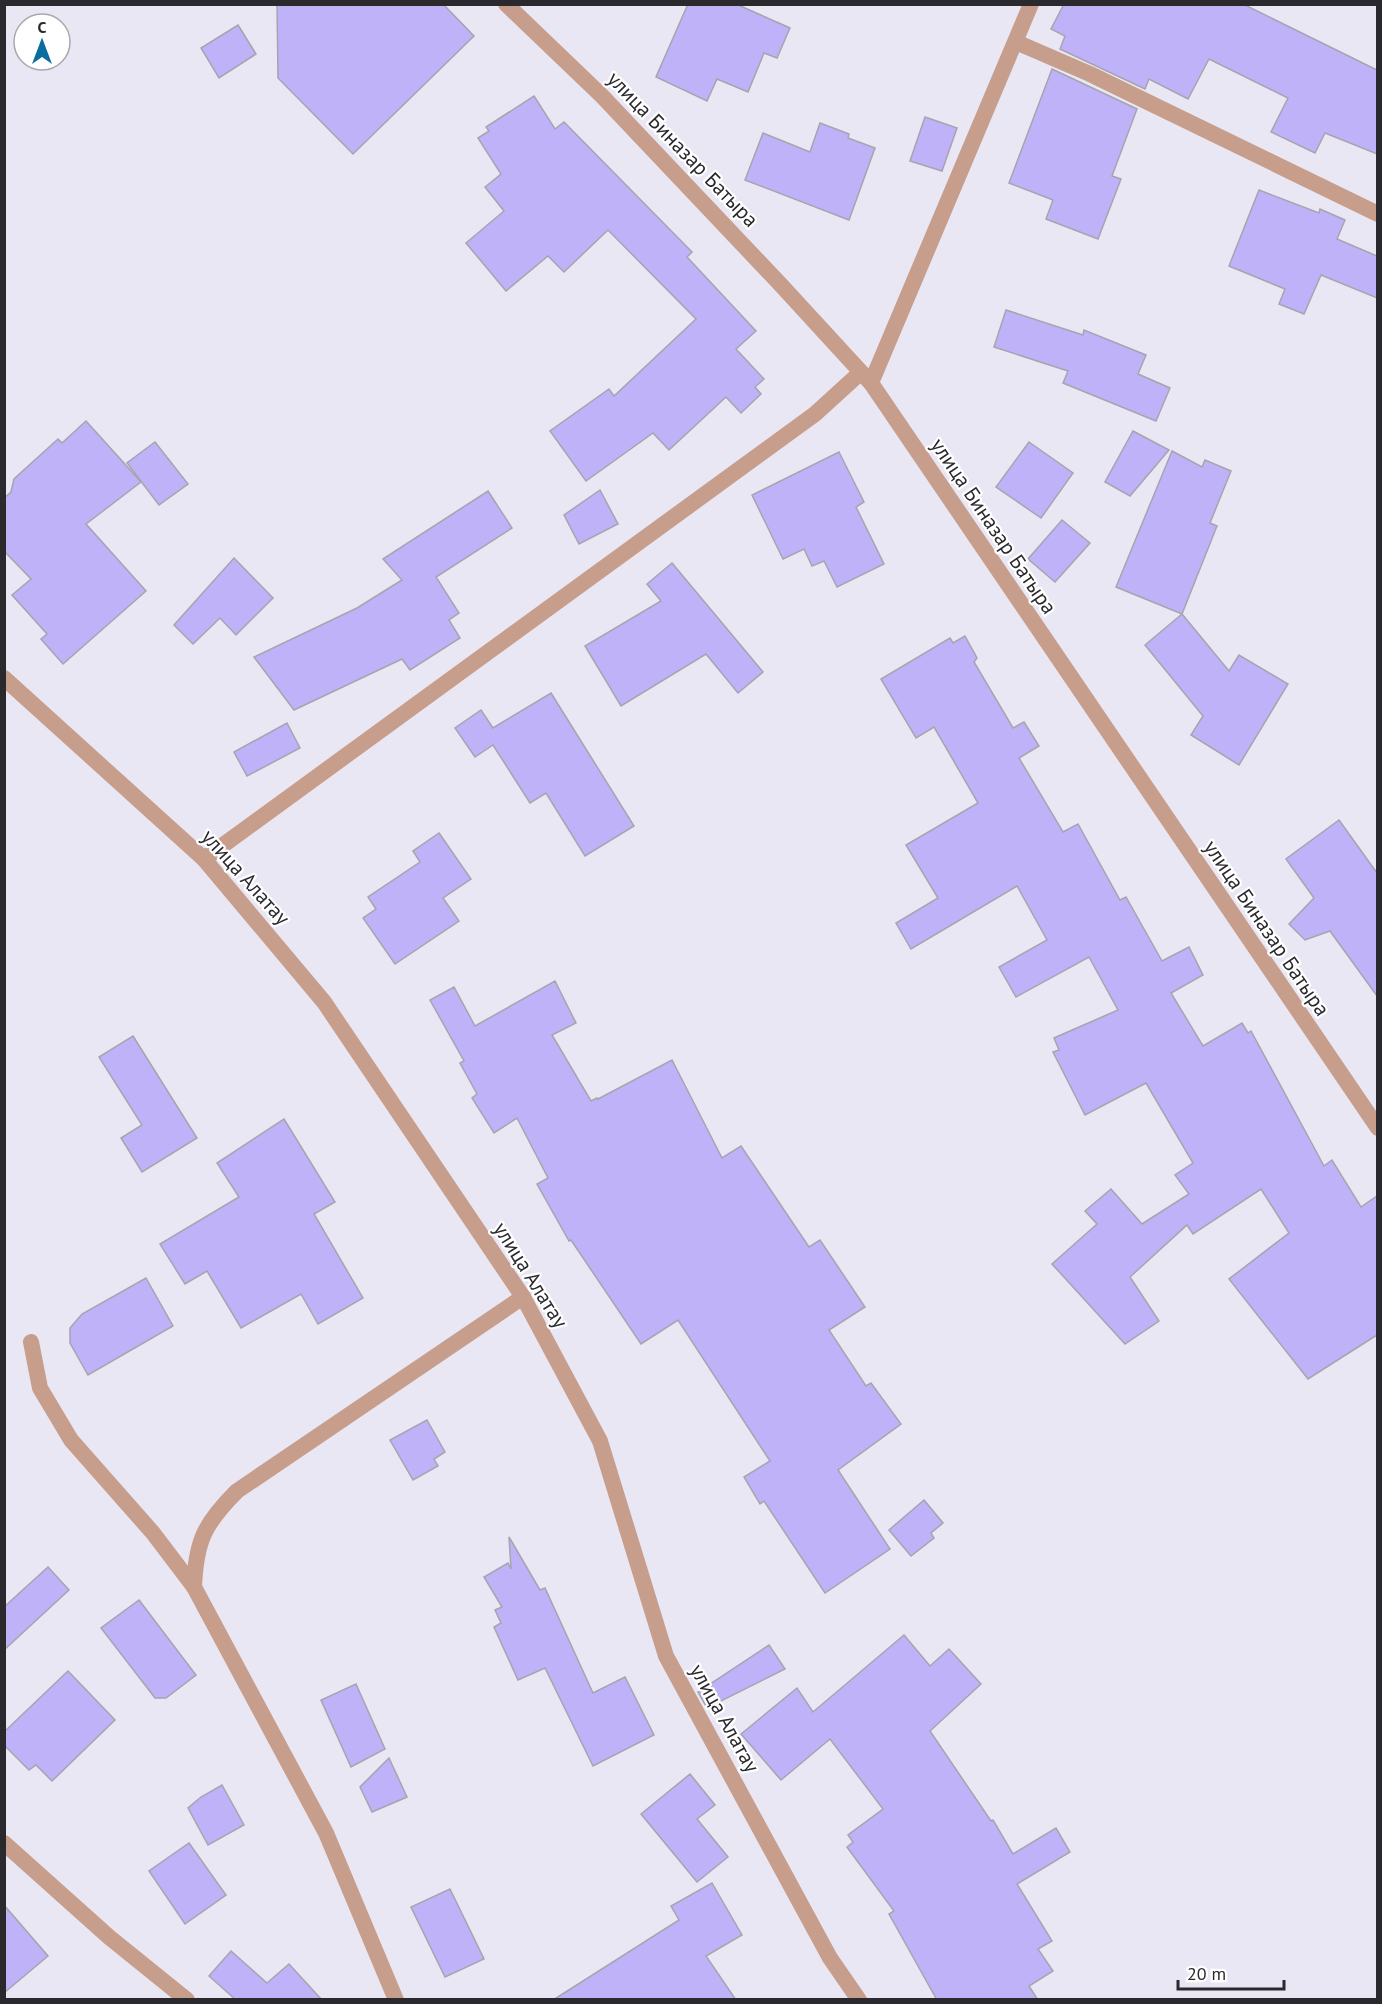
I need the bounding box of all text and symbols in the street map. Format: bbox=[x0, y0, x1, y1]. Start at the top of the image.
north arrow bbox=[12, 12, 72, 72]
text: С bbox=[38, 17, 47, 37]
street label: улица Биназар Батыра bbox=[602, 65, 764, 233]
street label: улица Биназар Батыра bbox=[925, 433, 1063, 619]
street label: улица Алатау bbox=[196, 823, 296, 931]
street label: улица Биназар Батыра bbox=[1198, 835, 1336, 1021]
street label: улица Алатау bbox=[488, 1217, 574, 1333]
street label: улица Алатау bbox=[684, 1659, 766, 1777]
scale bar bbox=[1178, 1953, 1284, 1991]
text: 20 m bbox=[1187, 1962, 1226, 1985]

